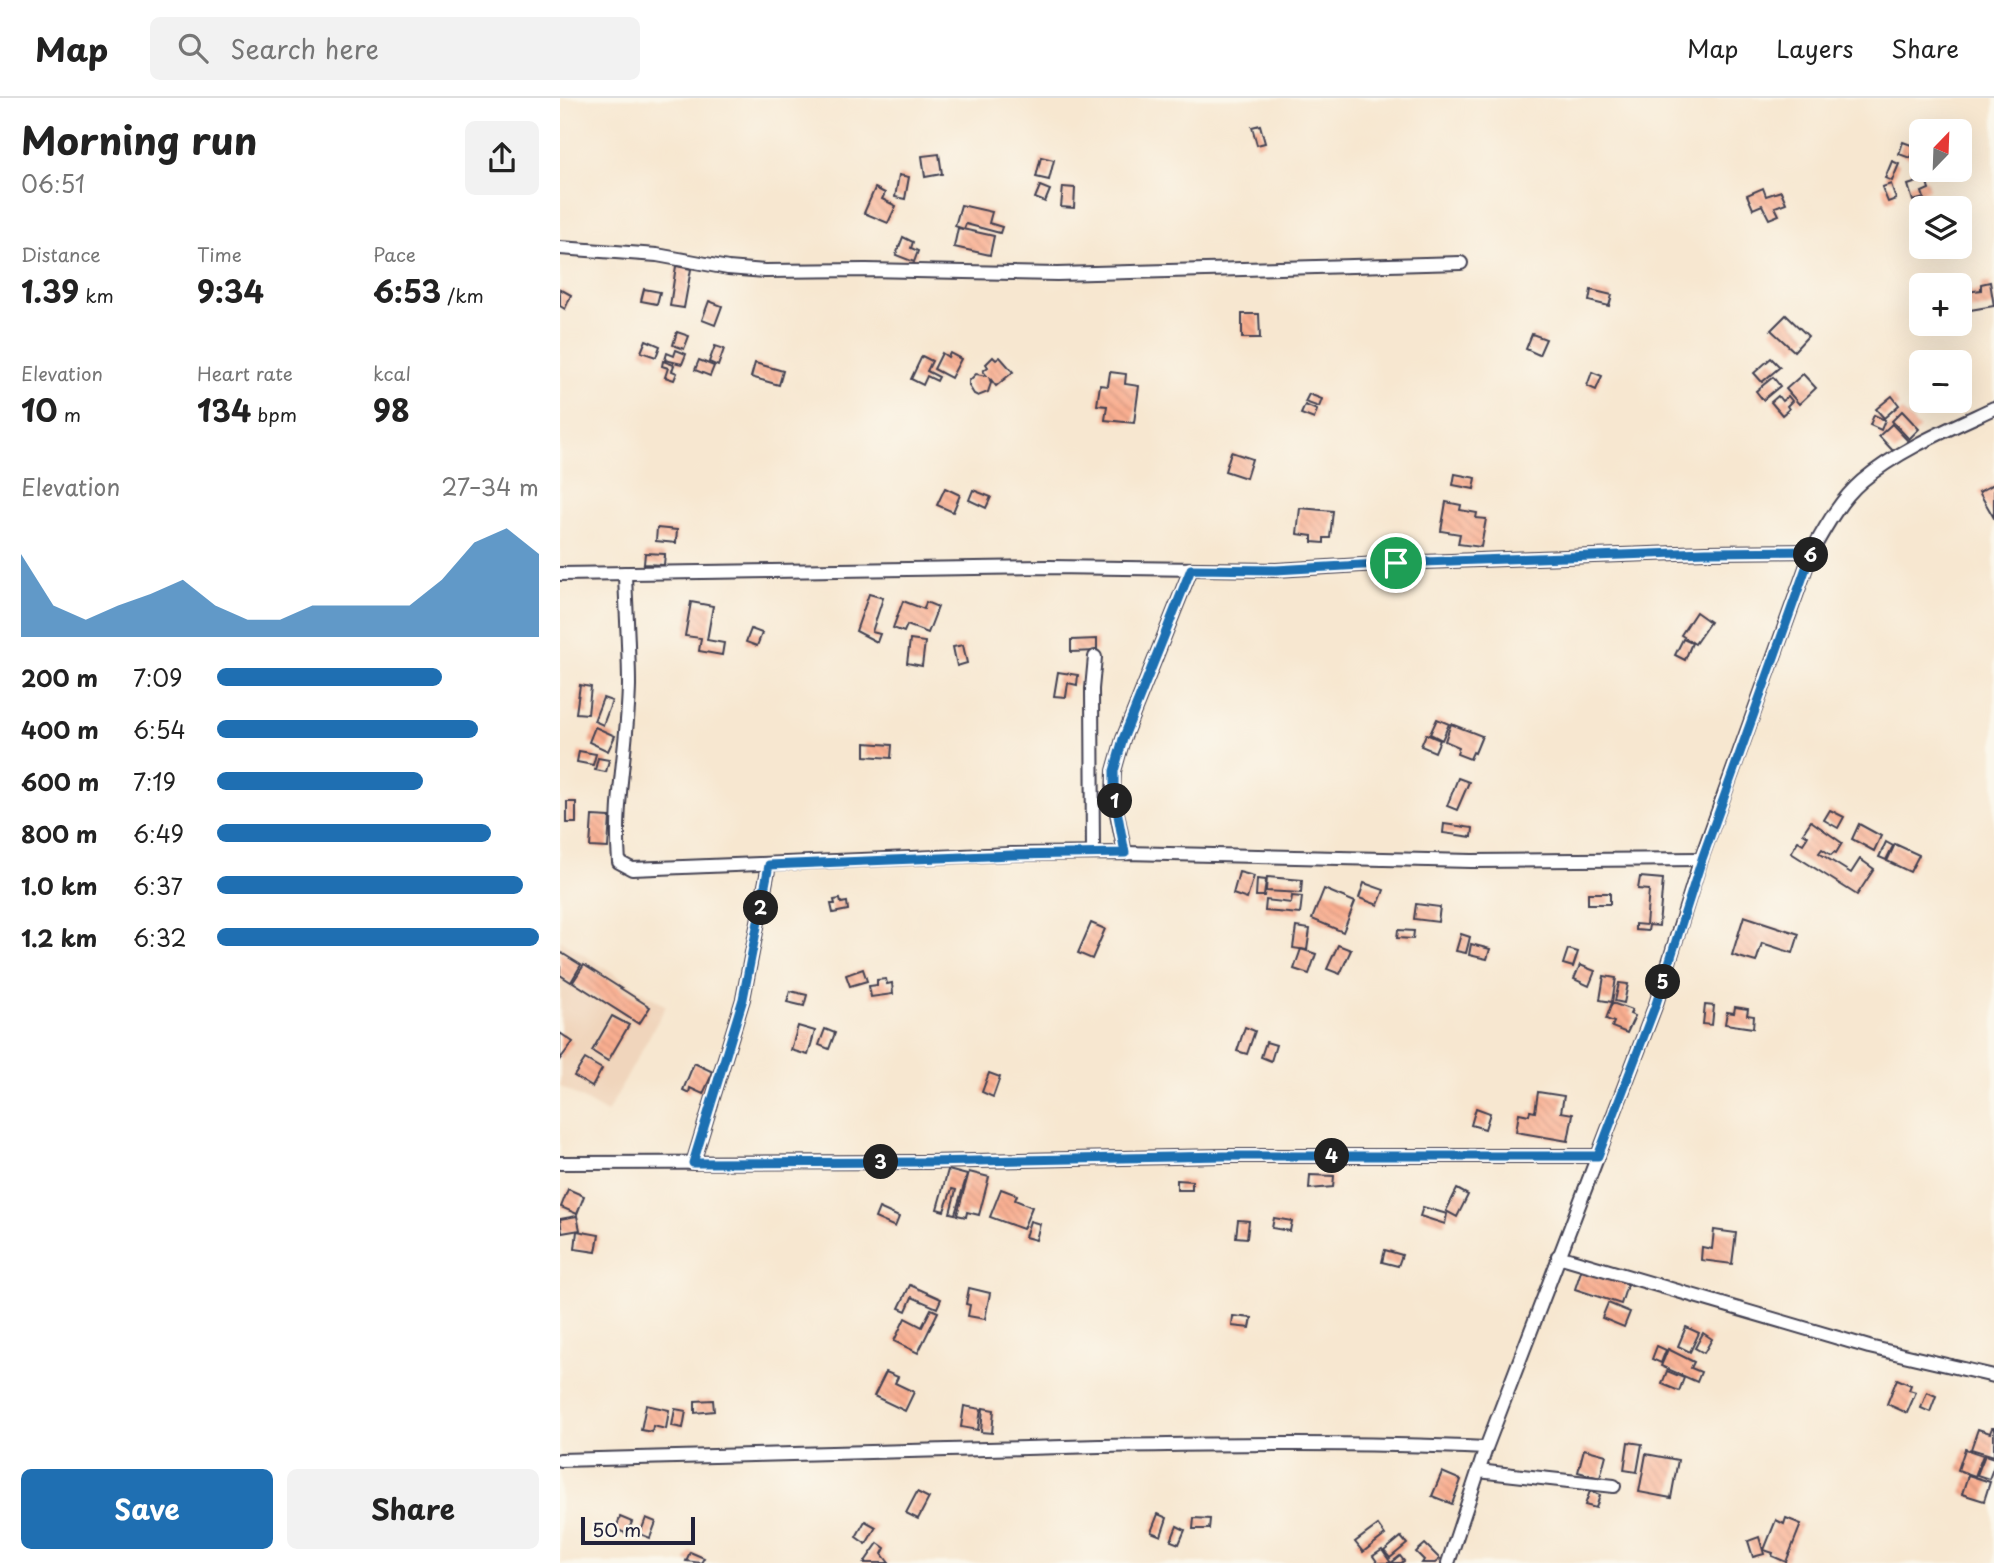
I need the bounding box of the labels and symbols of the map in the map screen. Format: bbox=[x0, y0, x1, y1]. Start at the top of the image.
north arrow bbox=[1909, 119, 1972, 182]
pin bbox=[1366, 533, 1426, 593]
pin: 6 bbox=[1794, 538, 1828, 573]
pin: 1 bbox=[1098, 784, 1132, 818]
pin: 2 bbox=[744, 890, 778, 926]
pin: 5 bbox=[1646, 964, 1680, 1000]
pin: 4 bbox=[1314, 1138, 1350, 1174]
pin: 3 bbox=[864, 1144, 898, 1180]
scale bar bbox=[581, 1514, 695, 1546]

